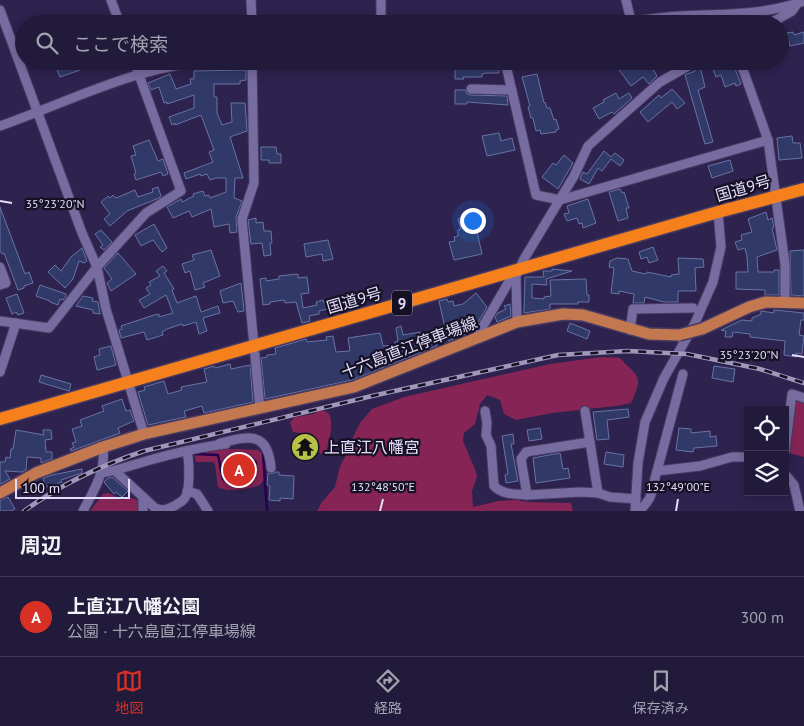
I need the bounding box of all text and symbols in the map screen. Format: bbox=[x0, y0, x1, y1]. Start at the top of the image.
search box bbox=[15, 15, 789, 70]
icon: search bbox=[33, 29, 61, 57]
text: ここで検索 bbox=[73, 32, 168, 56]
street label: 国道9号 bbox=[713, 171, 773, 205]
text: 35°23'20"N bbox=[25, 196, 85, 211]
your location bbox=[460, 208, 486, 234]
street label: 国道9号 bbox=[324, 283, 384, 317]
road number: 9 bbox=[392, 290, 412, 316]
street label: 十六島直江停車場線 bbox=[338, 312, 480, 382]
text: 35°23'20"N bbox=[719, 347, 779, 362]
map controls bbox=[744, 406, 789, 496]
button: locate bbox=[744, 406, 789, 451]
temple icon: 上直江八幡宮 bbox=[290, 432, 320, 462]
place label: 上直江八幡宮 bbox=[324, 437, 420, 457]
pin: A bbox=[223, 451, 255, 489]
button: layers bbox=[744, 451, 789, 496]
scale bar bbox=[15, 476, 130, 499]
text: 100 m bbox=[22, 479, 60, 497]
text: 132°48'50"E bbox=[351, 479, 415, 494]
text: 132°49'00"E bbox=[646, 479, 710, 494]
text: 周辺 bbox=[20, 532, 62, 559]
text: 上直江八幡公園 bbox=[67, 594, 200, 618]
text: A bbox=[31, 607, 41, 627]
text: 300 m bbox=[741, 607, 784, 627]
text: 公園 · 十六島直江停車場線 bbox=[67, 621, 256, 641]
tab: 地図 bbox=[115, 667, 143, 717]
tab: 経路 bbox=[374, 667, 402, 717]
tab: 保存済み bbox=[633, 667, 689, 717]

